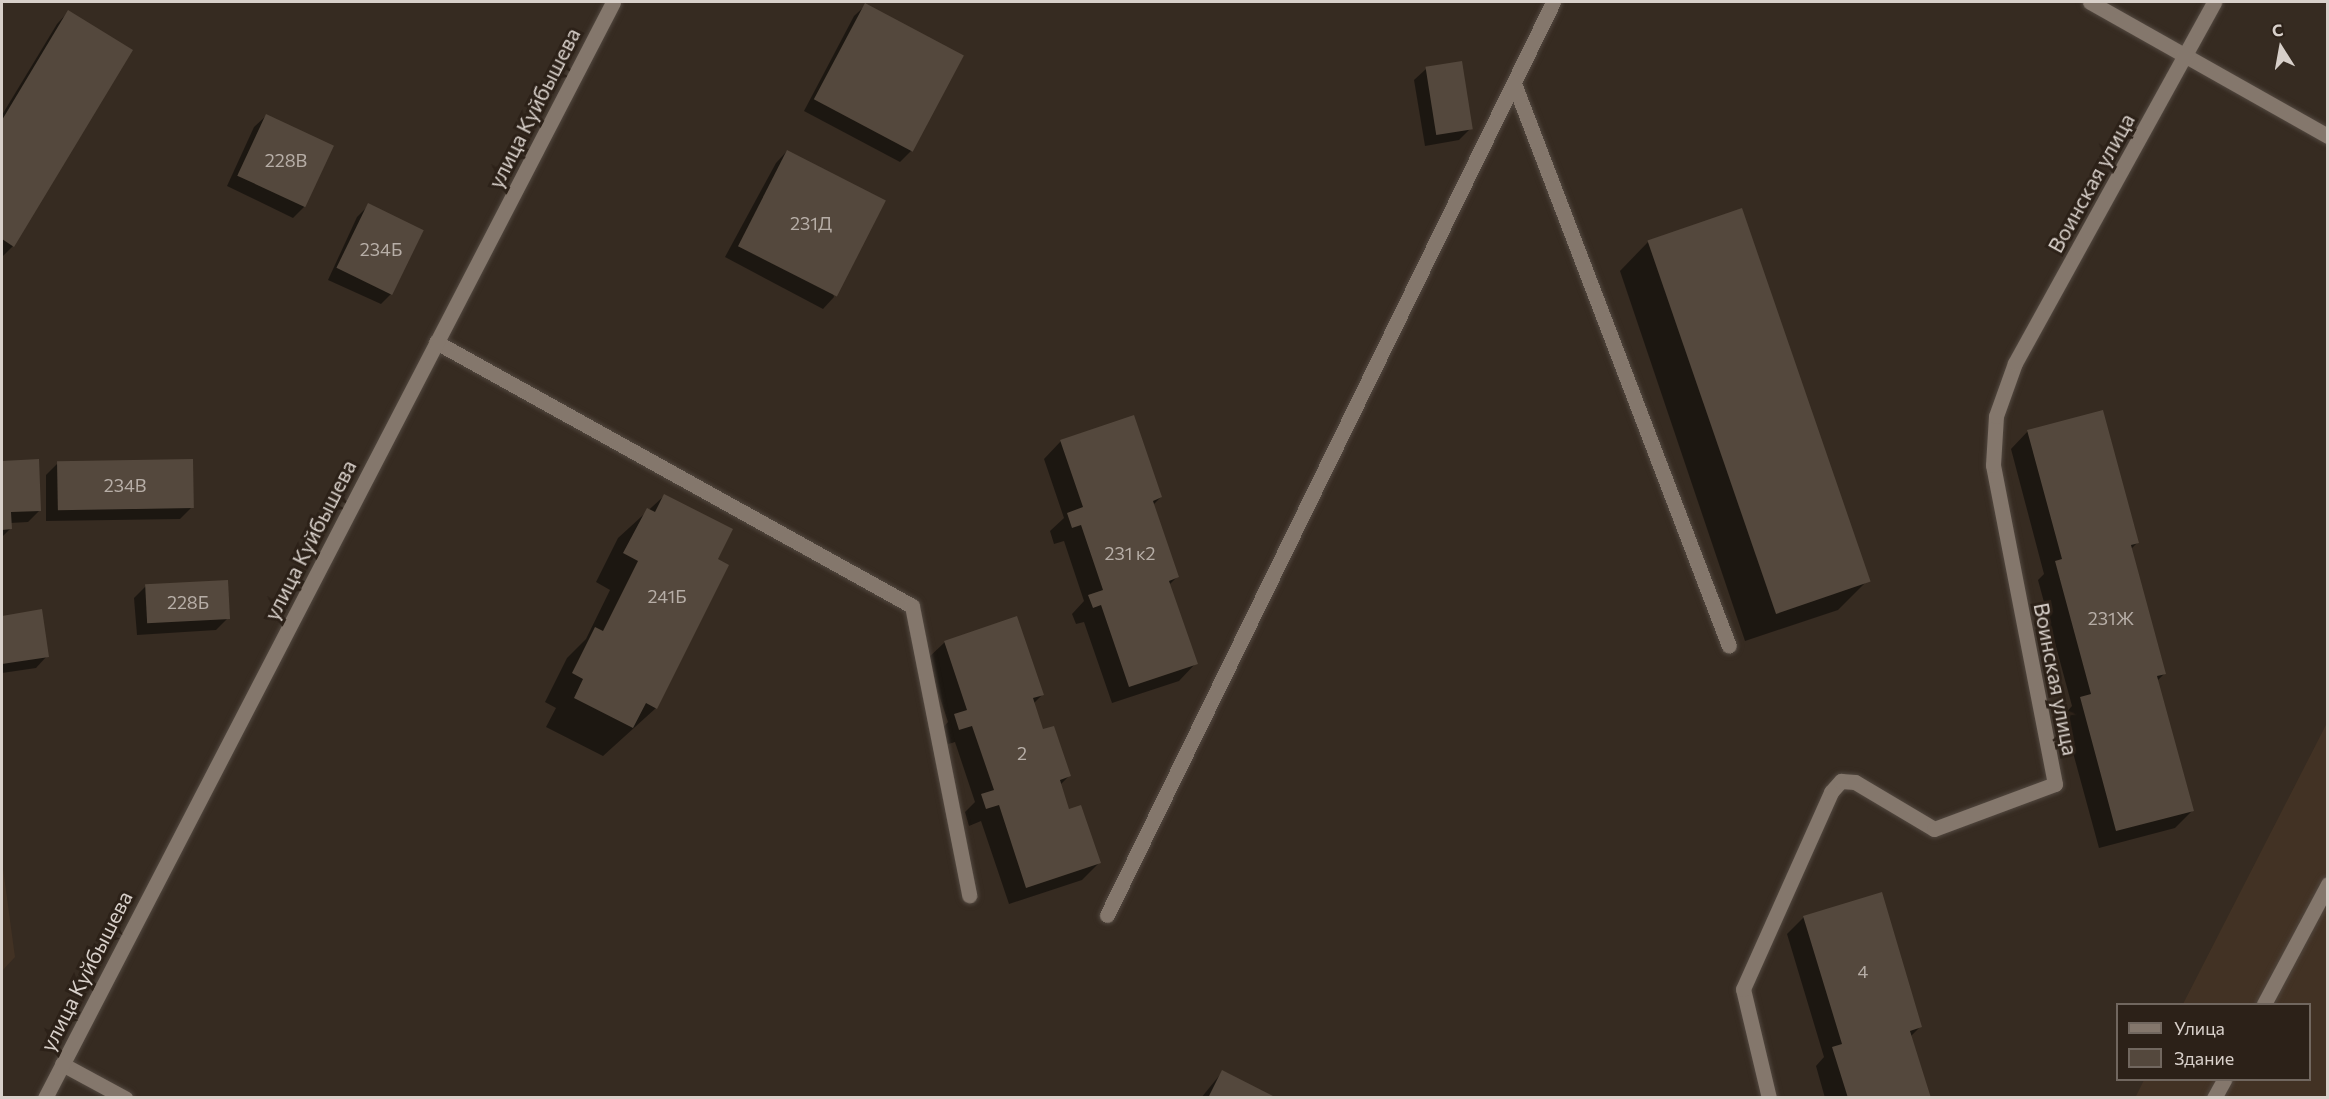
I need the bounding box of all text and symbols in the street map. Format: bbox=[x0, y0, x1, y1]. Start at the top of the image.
north arrow bbox=[2251, 18, 2311, 78]
text: С bbox=[2270, 19, 2285, 40]
street label: улица Куйбышева bbox=[483, 24, 585, 192]
street label: Воинская улица bbox=[2042, 109, 2140, 257]
house number: 228В bbox=[265, 149, 307, 171]
house number: 231Д bbox=[790, 212, 832, 234]
house number: 234Б bbox=[360, 238, 402, 260]
street label: улица Куйбышева bbox=[259, 456, 361, 624]
house number: 234В bbox=[104, 474, 146, 496]
house number: 231 к2 bbox=[1104, 542, 1156, 564]
house number: 241Б bbox=[648, 585, 686, 607]
house number: 228Б bbox=[167, 591, 209, 613]
street label: Воинская улица bbox=[2029, 600, 2083, 758]
house number: 231Ж bbox=[2088, 607, 2134, 629]
house number: 2 bbox=[1017, 742, 1027, 764]
street label: улица Куйбышева bbox=[35, 887, 137, 1055]
house number: 4 bbox=[1858, 960, 1868, 982]
legend bbox=[2116, 1003, 2311, 1081]
text: Улица bbox=[2174, 1017, 2225, 1039]
text: Здание bbox=[2174, 1047, 2234, 1069]

